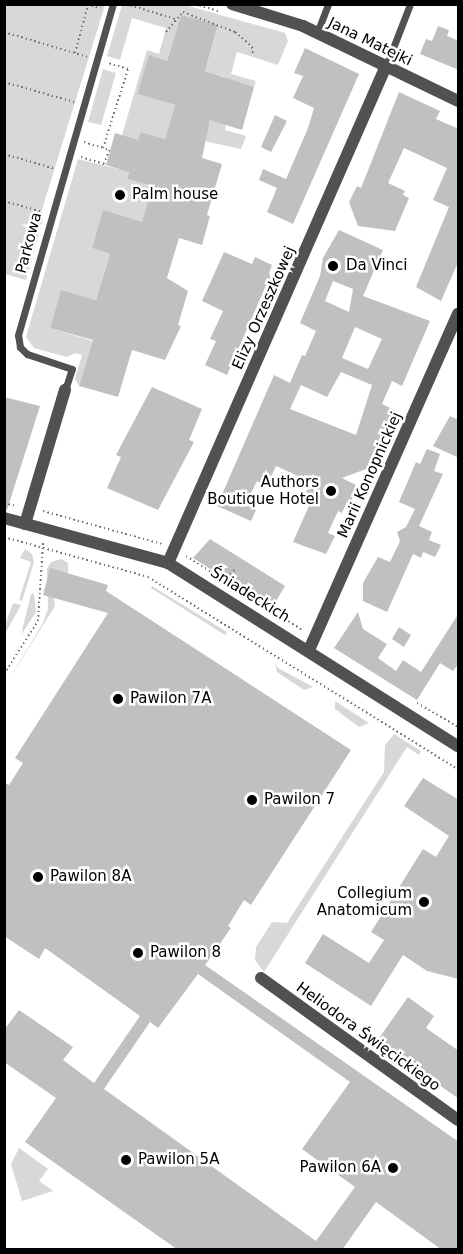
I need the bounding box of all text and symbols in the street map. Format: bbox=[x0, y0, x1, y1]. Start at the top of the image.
street label: Jana Matejki bbox=[325, 14, 415, 70]
place label: Palm house bbox=[132, 186, 218, 204]
marker: Palm house bbox=[113, 188, 127, 202]
street label: Parkowa bbox=[12, 210, 46, 276]
street label: Elizy Orzeszkowej bbox=[229, 244, 299, 372]
marker: Da Vinci bbox=[324, 257, 342, 275]
place label: Da Vinci bbox=[346, 257, 408, 275]
street label: Marii Konopnickiej bbox=[334, 409, 406, 541]
place label: Authors Boutique Hotel bbox=[207, 473, 319, 508]
marker: Authors Boutique Hotel bbox=[324, 484, 338, 498]
street label: Śniadeckich bbox=[207, 564, 293, 626]
place label: Pawilon 7A bbox=[130, 690, 211, 708]
marker: Pawilon 7A bbox=[111, 692, 125, 706]
place label: Pawilon 7 bbox=[264, 791, 335, 809]
marker: Pawilon 7 bbox=[245, 793, 259, 807]
place label: Pawilon 8A bbox=[50, 868, 131, 886]
marker: Pawilon 8A bbox=[31, 870, 45, 884]
place label: Collegium Anatomicum bbox=[317, 884, 412, 919]
marker: Collegium Anatomicum bbox=[417, 895, 431, 909]
place label: Pawilon 8 bbox=[150, 944, 221, 962]
marker: Pawilon 8 bbox=[131, 946, 145, 960]
street label: Heliodora Święcickiego bbox=[293, 979, 443, 1095]
place label: Pawilon 5A bbox=[138, 1151, 219, 1169]
marker: Pawilon 5A bbox=[119, 1153, 133, 1167]
place label: Pawilon 6A bbox=[300, 1159, 381, 1177]
marker: Pawilon 6A bbox=[386, 1161, 400, 1175]

